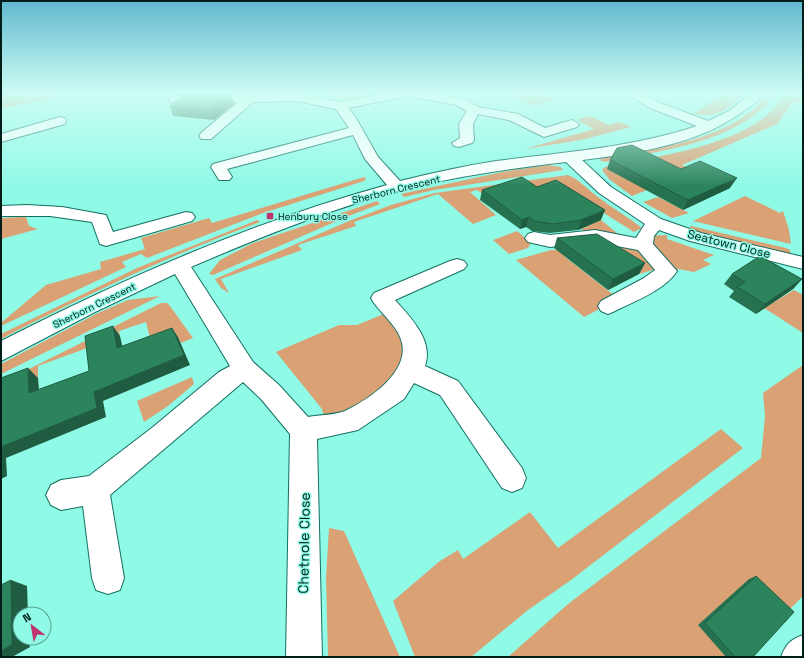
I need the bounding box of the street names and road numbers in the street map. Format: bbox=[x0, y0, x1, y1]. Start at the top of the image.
street label: Sherborn Crescent bbox=[351, 172, 442, 207]
street label: Seatown Close bbox=[686, 226, 772, 262]
street label: Sherborn Crescent bbox=[51, 280, 138, 331]
street label: Chetnole Close bbox=[294, 492, 314, 594]

